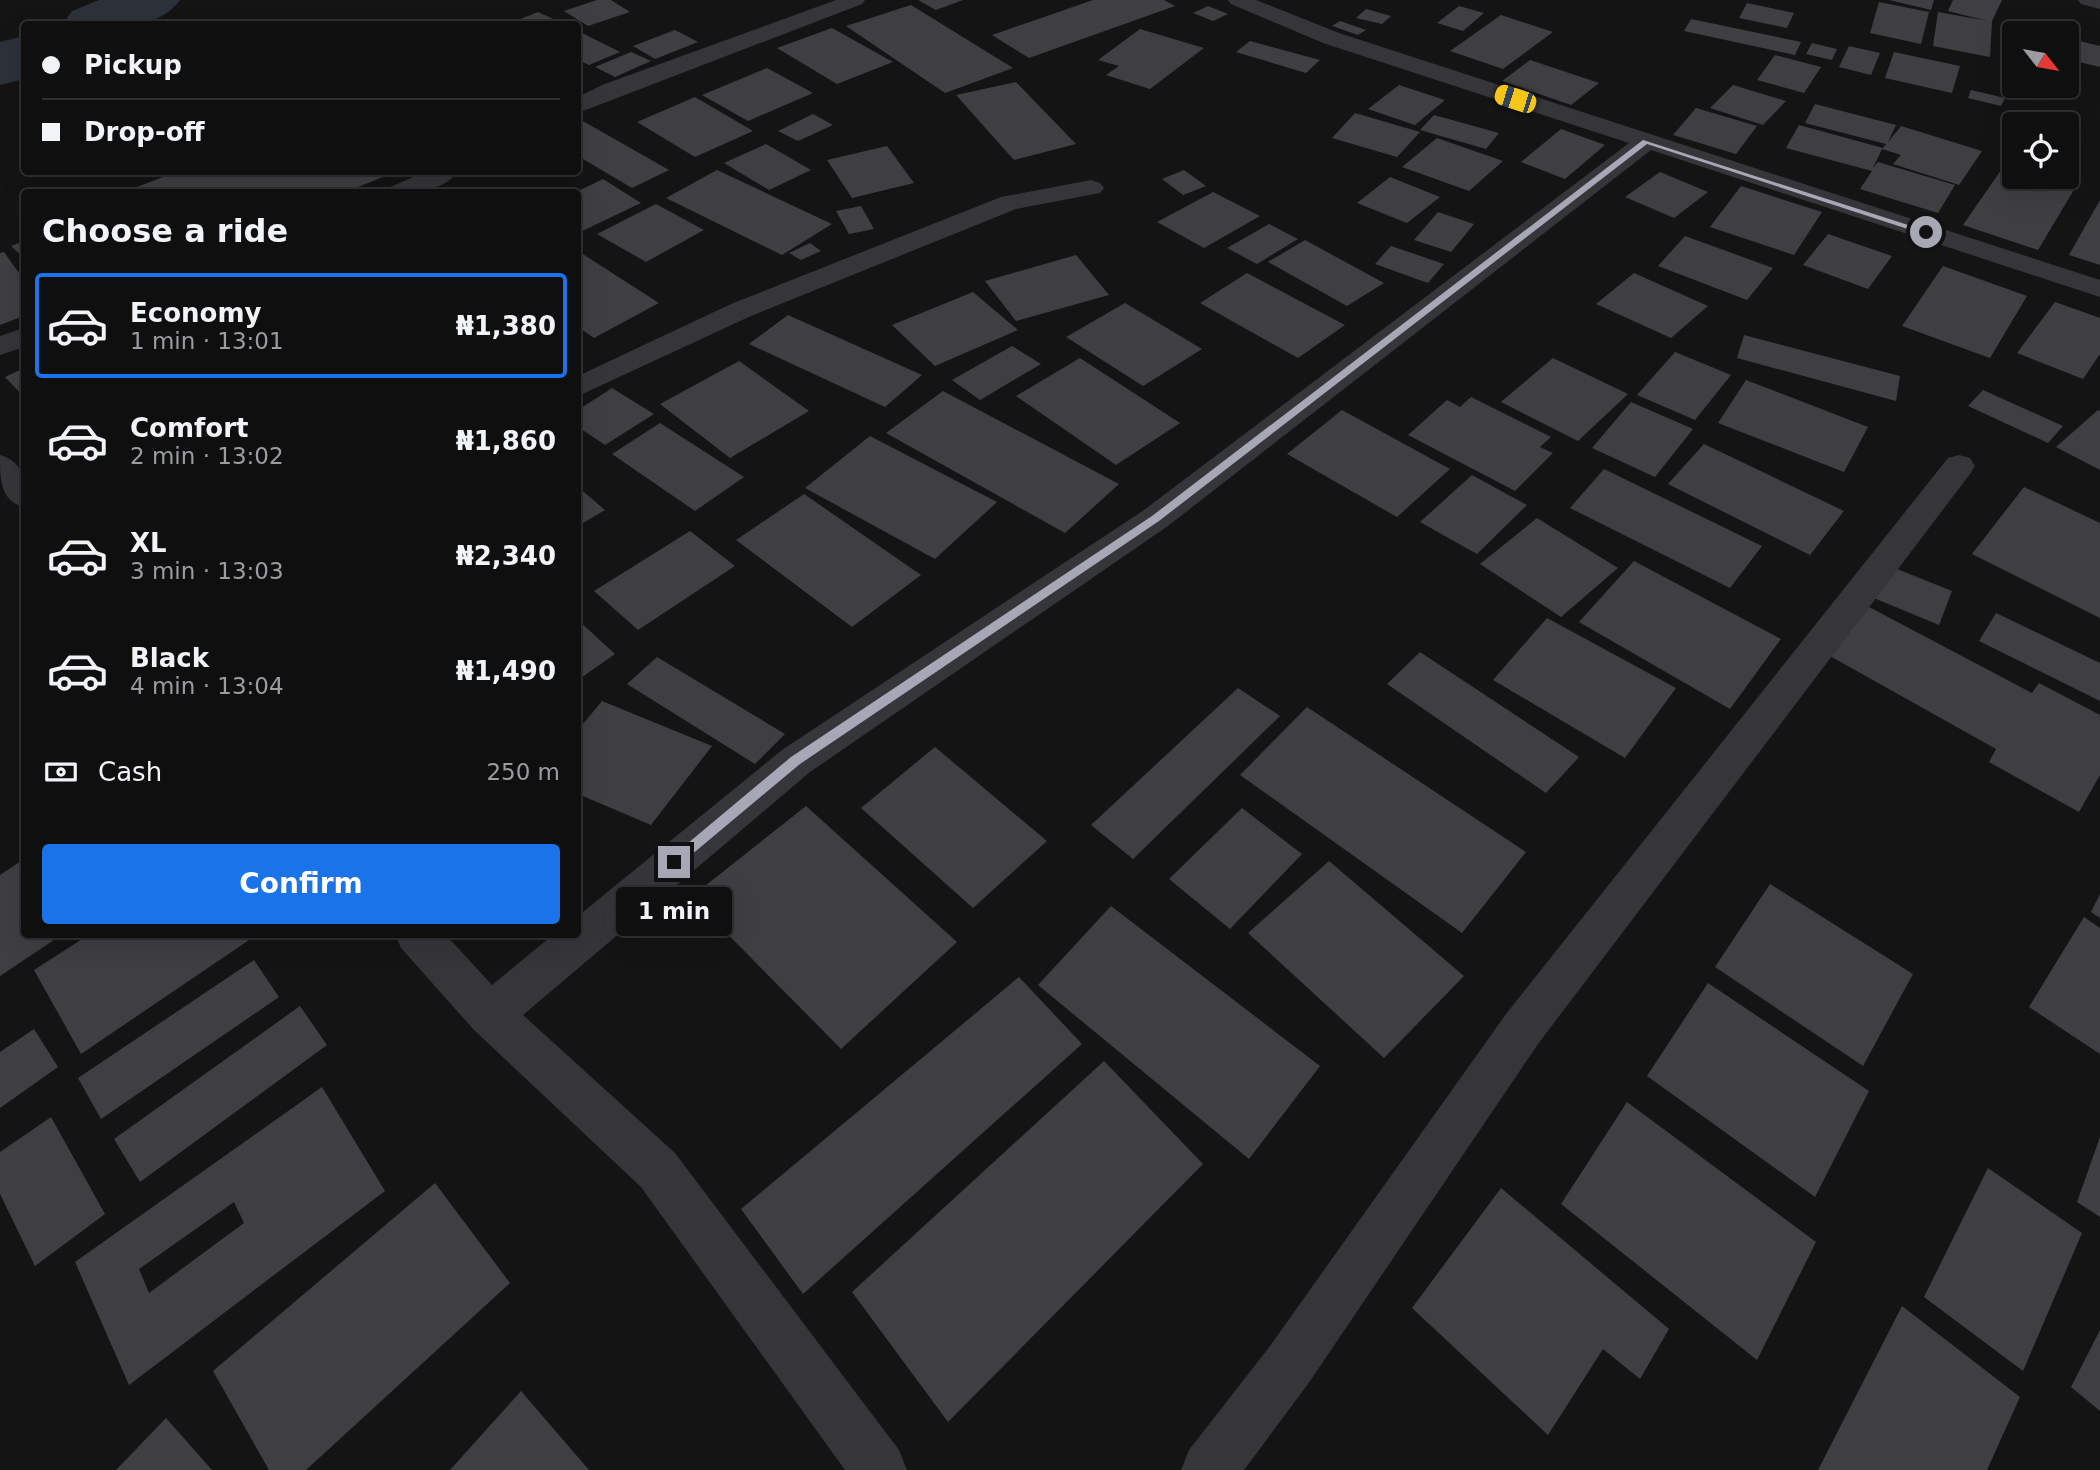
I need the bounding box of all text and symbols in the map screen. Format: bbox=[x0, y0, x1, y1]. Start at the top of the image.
north arrow bbox=[2002, 21, 2079, 98]
map controls bbox=[2002, 21, 2079, 189]
text: Pickup bbox=[84, 50, 182, 80]
car bbox=[1492, 83, 1539, 115]
button: locate bbox=[2002, 112, 2079, 189]
text: Drop-off bbox=[84, 117, 205, 147]
text: Choose a ride bbox=[42, 212, 288, 250]
route start bbox=[1910, 216, 1942, 248]
icon: car bbox=[46, 294, 109, 357]
text: Economy bbox=[130, 298, 261, 328]
text: ₦1,380 bbox=[456, 311, 556, 341]
text: 1 min · 13:01 bbox=[130, 328, 284, 354]
icon: car bbox=[46, 409, 109, 472]
text: Comfort bbox=[130, 413, 248, 443]
text: ₦1,860 bbox=[456, 426, 556, 456]
text: 2 min · 13:02 bbox=[130, 443, 284, 469]
icon: car bbox=[46, 524, 109, 587]
text: XL bbox=[130, 528, 167, 558]
text: ₦2,340 bbox=[456, 541, 556, 571]
text: 3 min · 13:03 bbox=[130, 558, 284, 584]
icon: car bbox=[46, 639, 109, 702]
text: Black bbox=[130, 643, 209, 673]
text: ₦1,490 bbox=[456, 656, 556, 686]
text: 4 min · 13:04 bbox=[130, 673, 284, 699]
icon: cash bbox=[42, 753, 80, 791]
text: Cash bbox=[98, 757, 162, 787]
text: 250 m bbox=[486, 759, 560, 785]
button: Confirm bbox=[42, 844, 560, 924]
route end bbox=[658, 846, 690, 878]
callout: 1 min bbox=[616, 886, 732, 936]
text: 1 min bbox=[638, 898, 710, 924]

